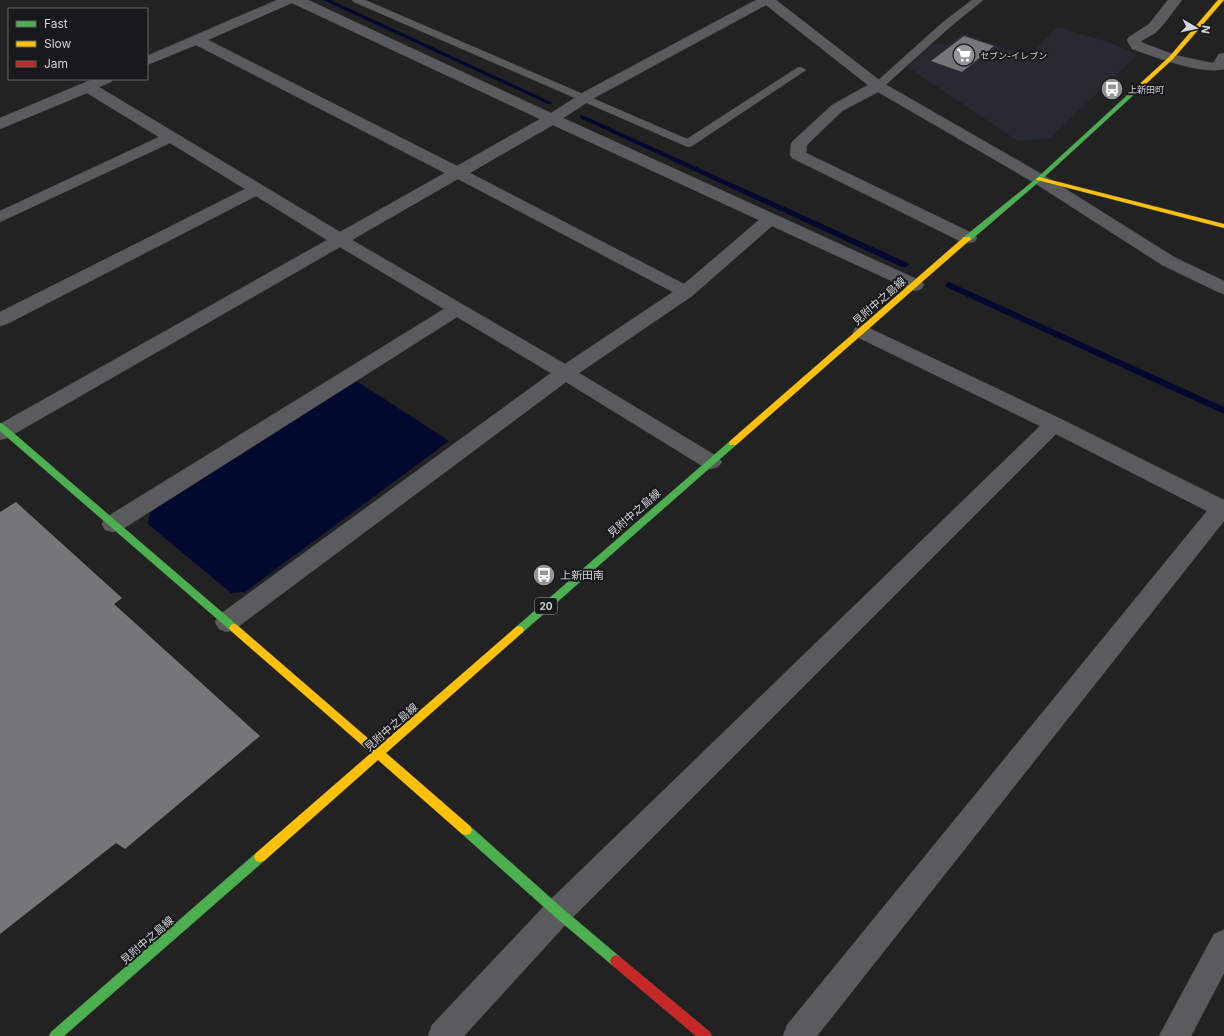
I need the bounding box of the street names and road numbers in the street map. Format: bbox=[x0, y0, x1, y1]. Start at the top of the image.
street label: 見附中之島線 bbox=[850, 274, 908, 328]
street label: 見附中之島線 bbox=[605, 486, 663, 540]
road number: 20 bbox=[535, 598, 557, 614]
street label: 見附中之島線 bbox=[362, 700, 420, 754]
street label: 見附中之島線 bbox=[118, 913, 176, 967]

